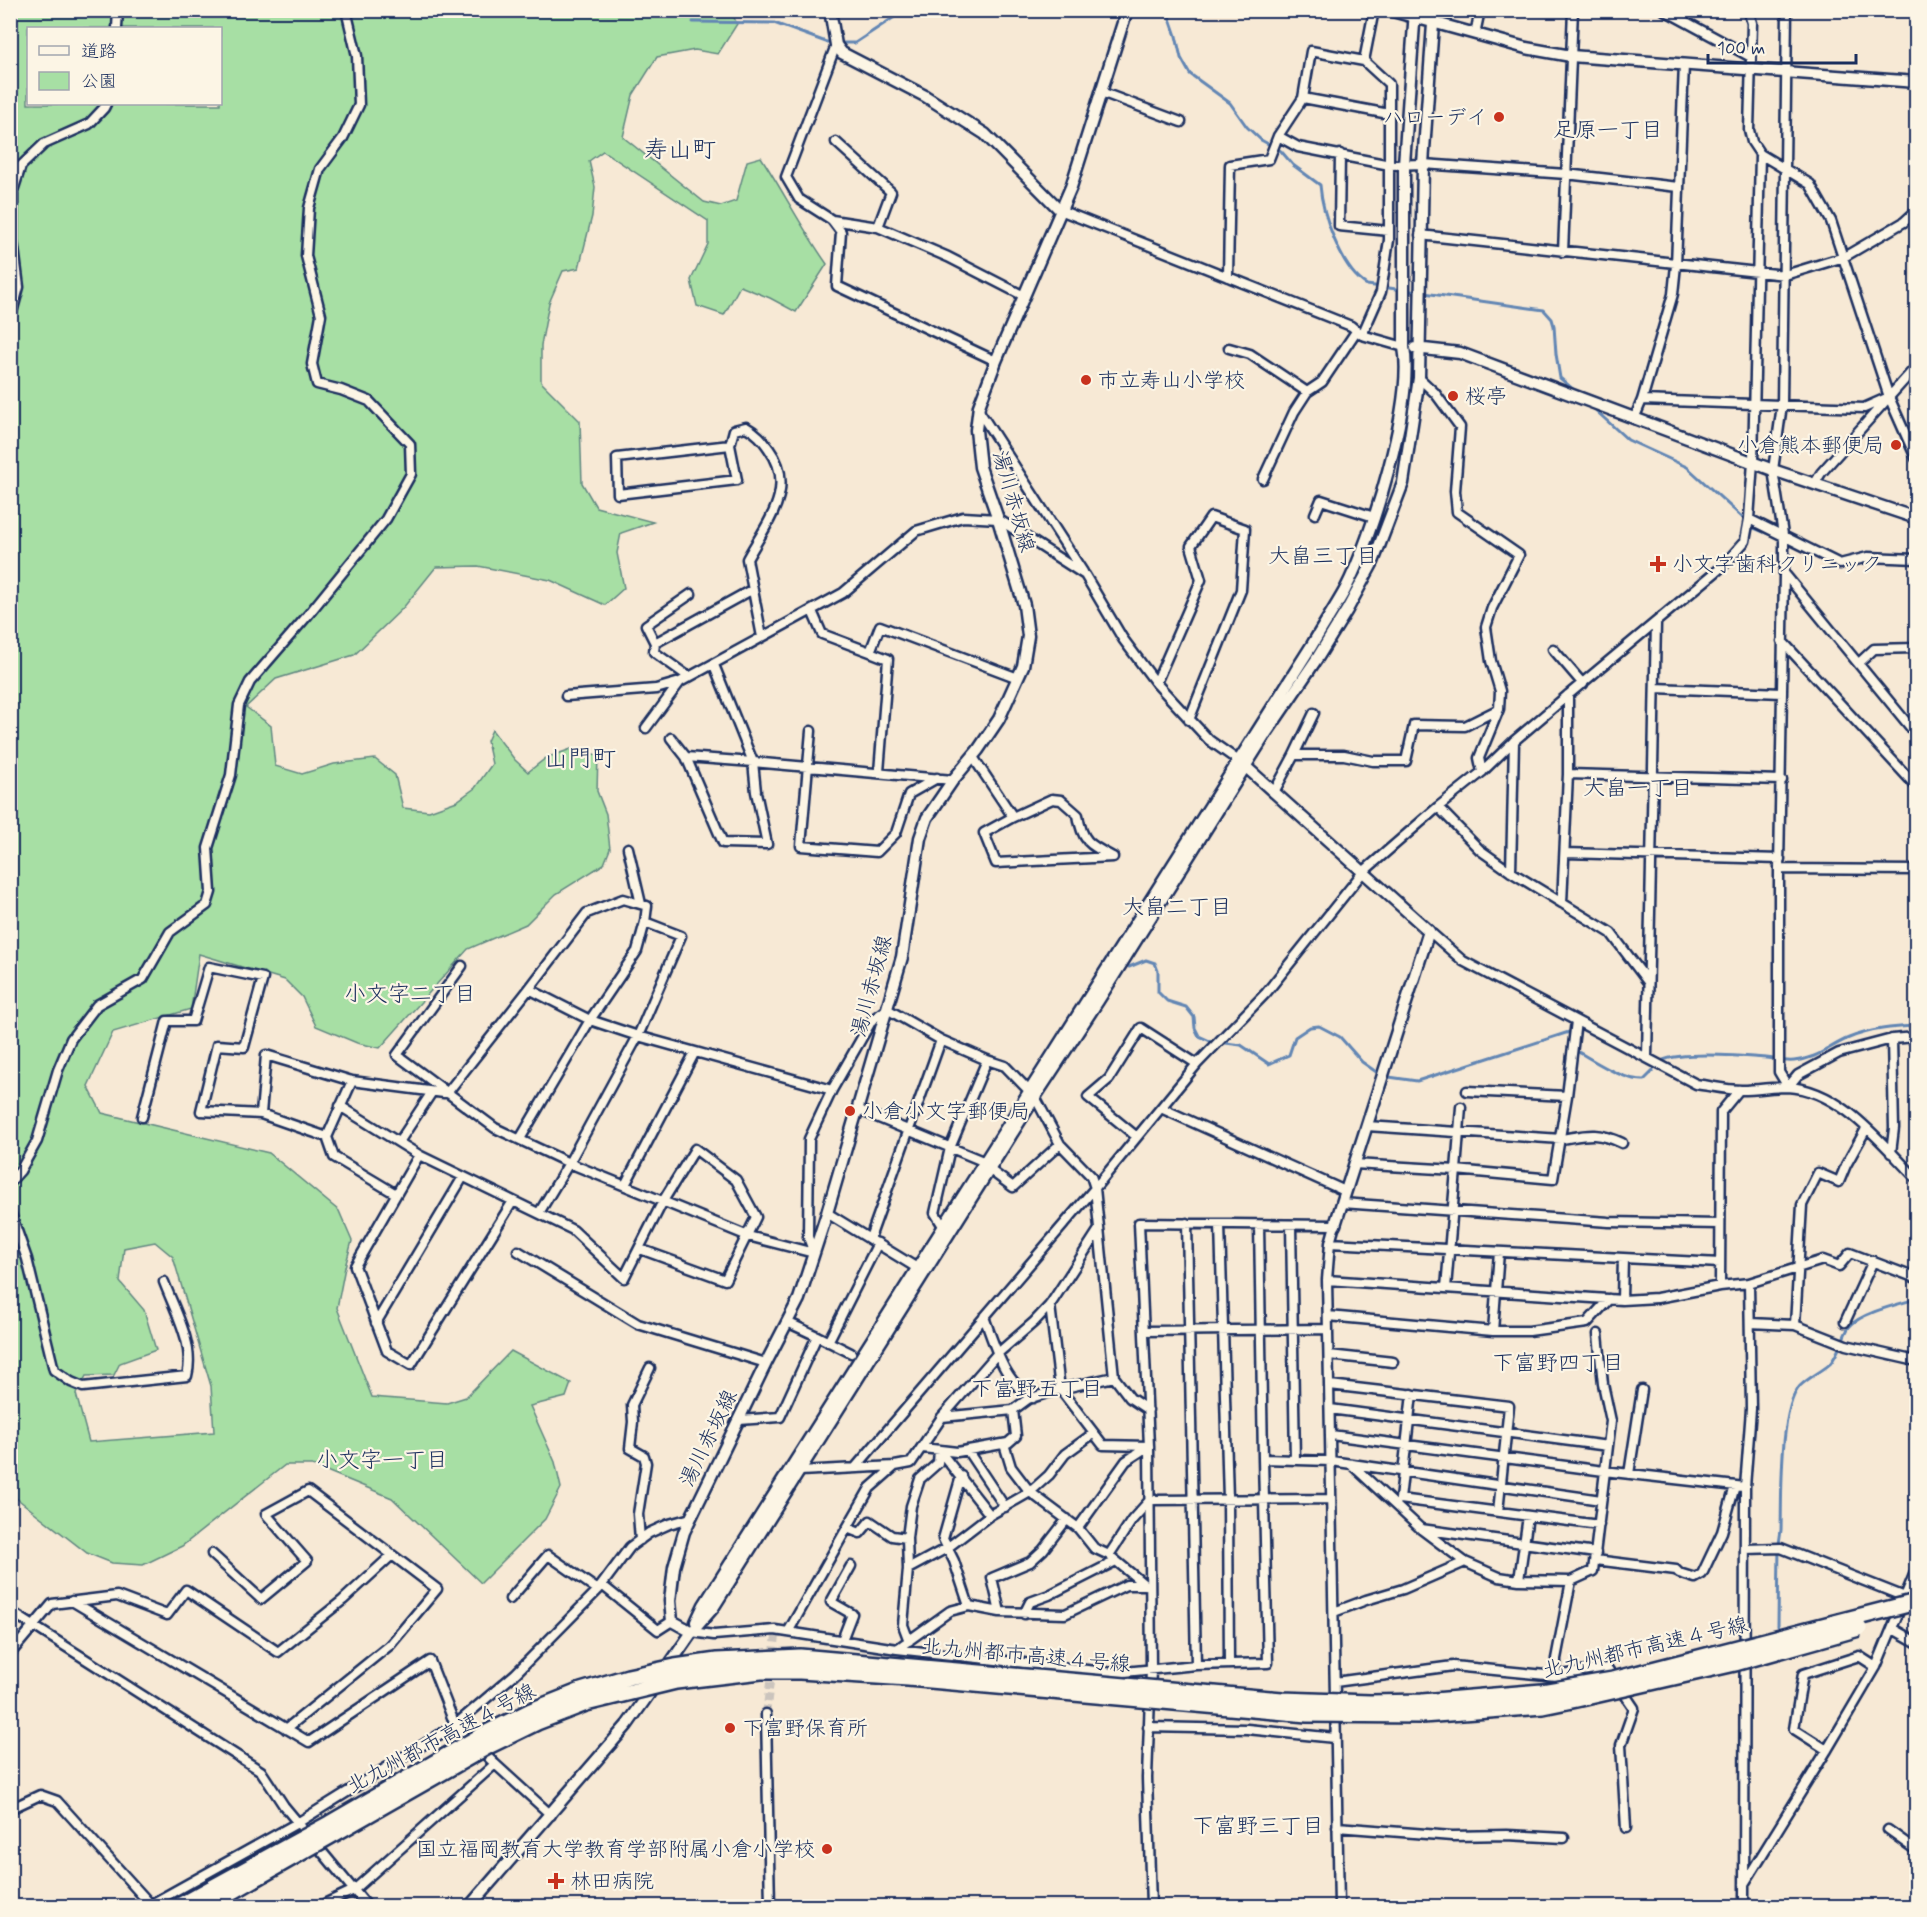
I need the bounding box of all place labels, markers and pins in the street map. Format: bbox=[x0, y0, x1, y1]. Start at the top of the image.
place label: ハローデイ bbox=[1383, 104, 1487, 132]
marker: ハローデイ bbox=[1492, 110, 1506, 124]
place label: 市立寿山小学校 bbox=[1098, 367, 1245, 395]
marker: 市立寿山小学校 bbox=[1079, 373, 1093, 387]
place label: 桜亭 bbox=[1465, 383, 1507, 411]
marker: 桜亭 bbox=[1446, 389, 1460, 403]
place label: 小倉熊本郵便局 bbox=[1737, 432, 1884, 460]
marker: 小倉熊本郵便局 bbox=[1889, 438, 1903, 452]
place label: 小文字歯科クリニック bbox=[1672, 551, 1882, 579]
marker: 小文字歯科クリニック bbox=[1649, 555, 1667, 573]
place label: 小倉小文字郵便局 bbox=[862, 1098, 1030, 1126]
marker: 小倉小文字郵便局 bbox=[843, 1104, 857, 1118]
place label: 下富野保育所 bbox=[742, 1715, 868, 1743]
marker: 下富野保育所 bbox=[723, 1721, 737, 1735]
place label: 国立福岡教育大学教育学部附属小倉小学校 bbox=[416, 1836, 815, 1864]
marker: 国立福岡教育大学教育学部附属小倉小学校 bbox=[820, 1842, 834, 1856]
place label: 林田病院 bbox=[570, 1868, 654, 1896]
marker: 林田病院 bbox=[547, 1872, 565, 1890]

